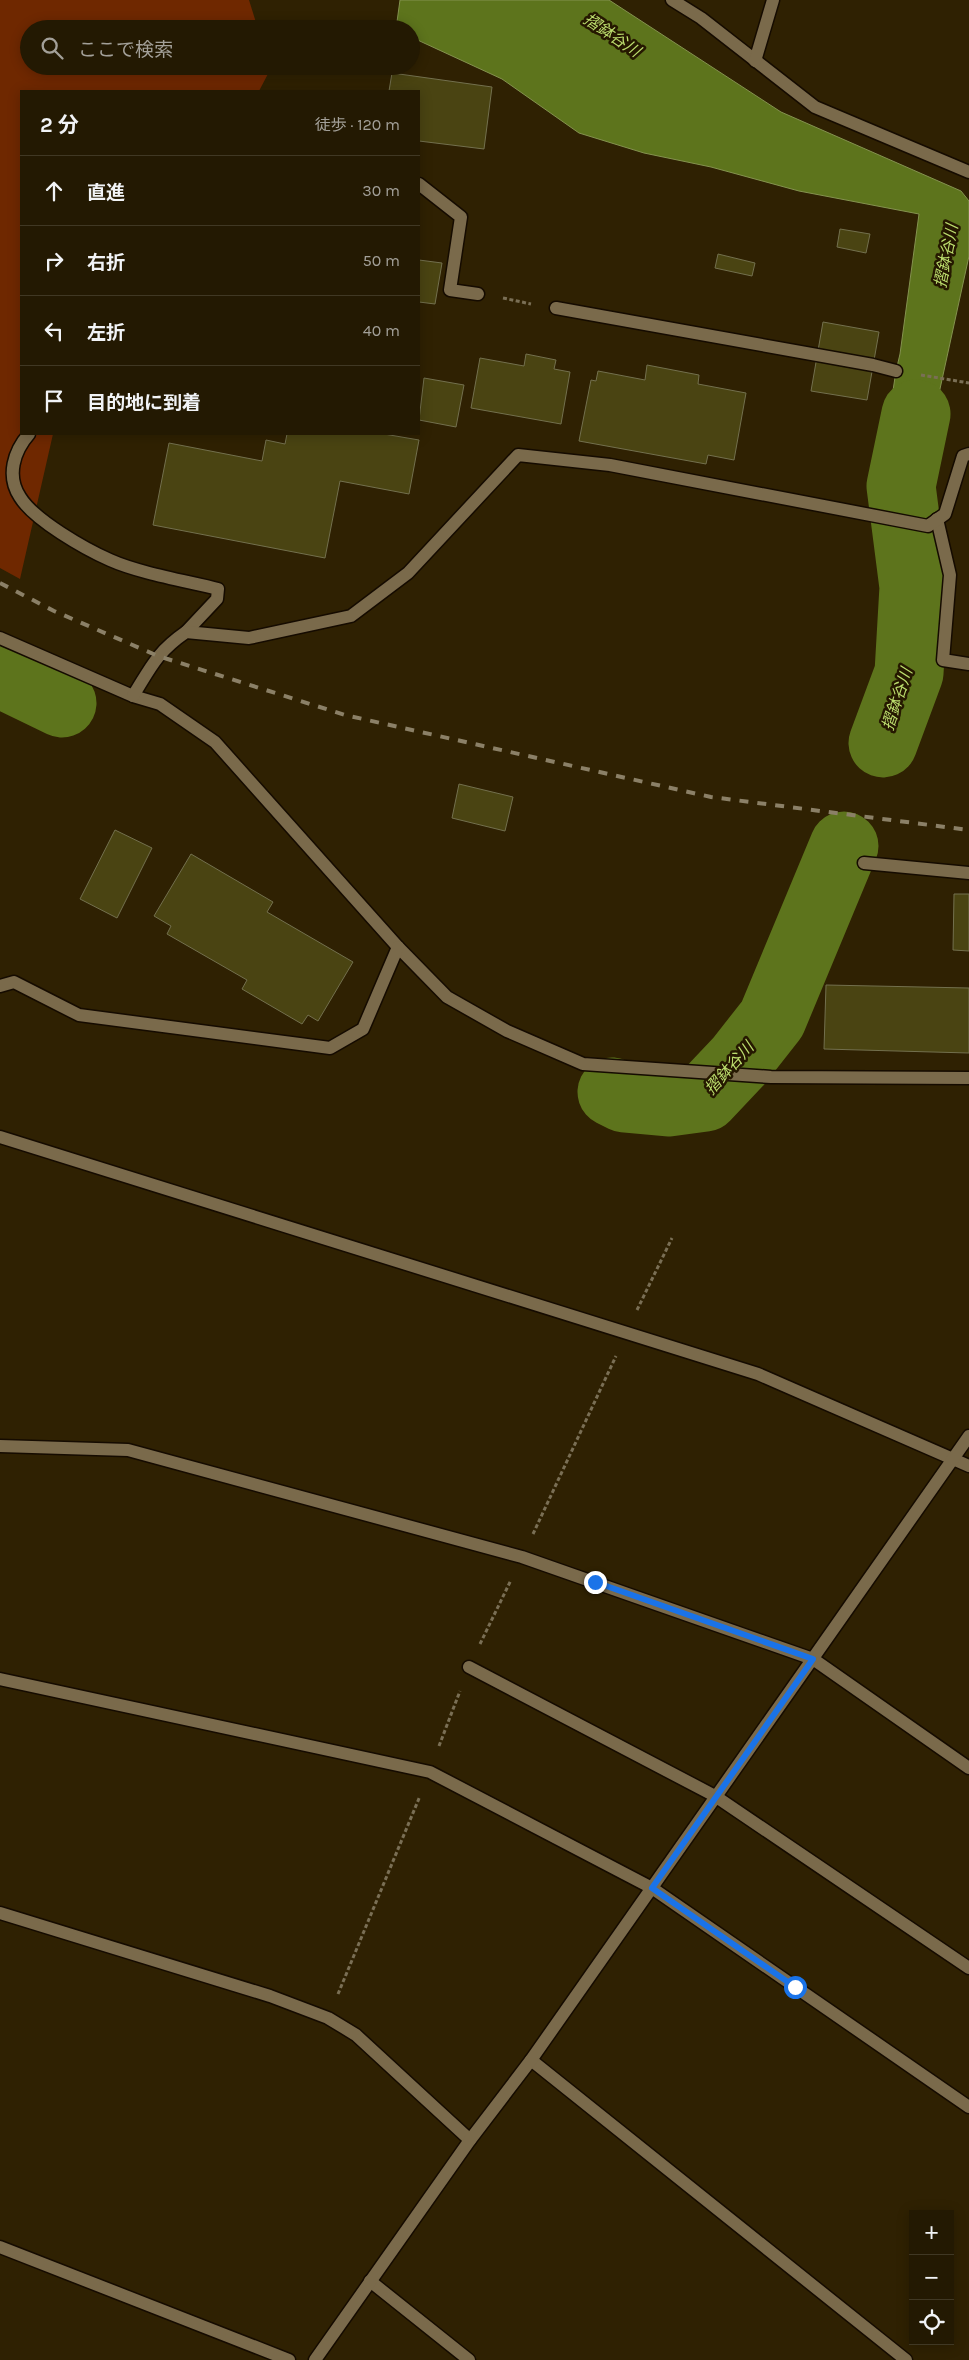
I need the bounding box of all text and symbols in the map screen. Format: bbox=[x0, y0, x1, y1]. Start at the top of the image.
water label: 摺鉢谷川 bbox=[580, 9, 645, 62]
search box bbox=[20, 20, 420, 75]
icon: search bbox=[38, 34, 66, 62]
text: ここで検索 bbox=[78, 39, 173, 61]
text: 2 分 bbox=[40, 113, 79, 137]
text: 徒歩 · 120 m bbox=[315, 115, 400, 134]
icon: ahead bbox=[40, 177, 68, 205]
text: 30 m bbox=[362, 181, 400, 200]
text: 直進 bbox=[87, 182, 125, 204]
water label: 摺鉢谷川 bbox=[931, 221, 962, 289]
icon: right bbox=[40, 247, 68, 275]
text: 50 m bbox=[363, 251, 400, 270]
text: 右折 bbox=[87, 252, 125, 274]
icon: left bbox=[40, 317, 68, 345]
text: 40 m bbox=[363, 321, 400, 340]
text: 左折 bbox=[87, 322, 125, 344]
icon: arrive bbox=[40, 387, 68, 415]
text: 目的地に到着 bbox=[87, 392, 201, 414]
water label: 摺鉢谷川 bbox=[878, 664, 917, 732]
water label: 摺鉢谷川 bbox=[701, 1036, 759, 1098]
route end bbox=[584, 1571, 607, 1594]
route start bbox=[784, 1976, 807, 1999]
map controls bbox=[909, 2210, 954, 2345]
button: + bbox=[909, 2210, 954, 2255]
button: − bbox=[909, 2255, 954, 2300]
button: locate bbox=[909, 2300, 954, 2345]

